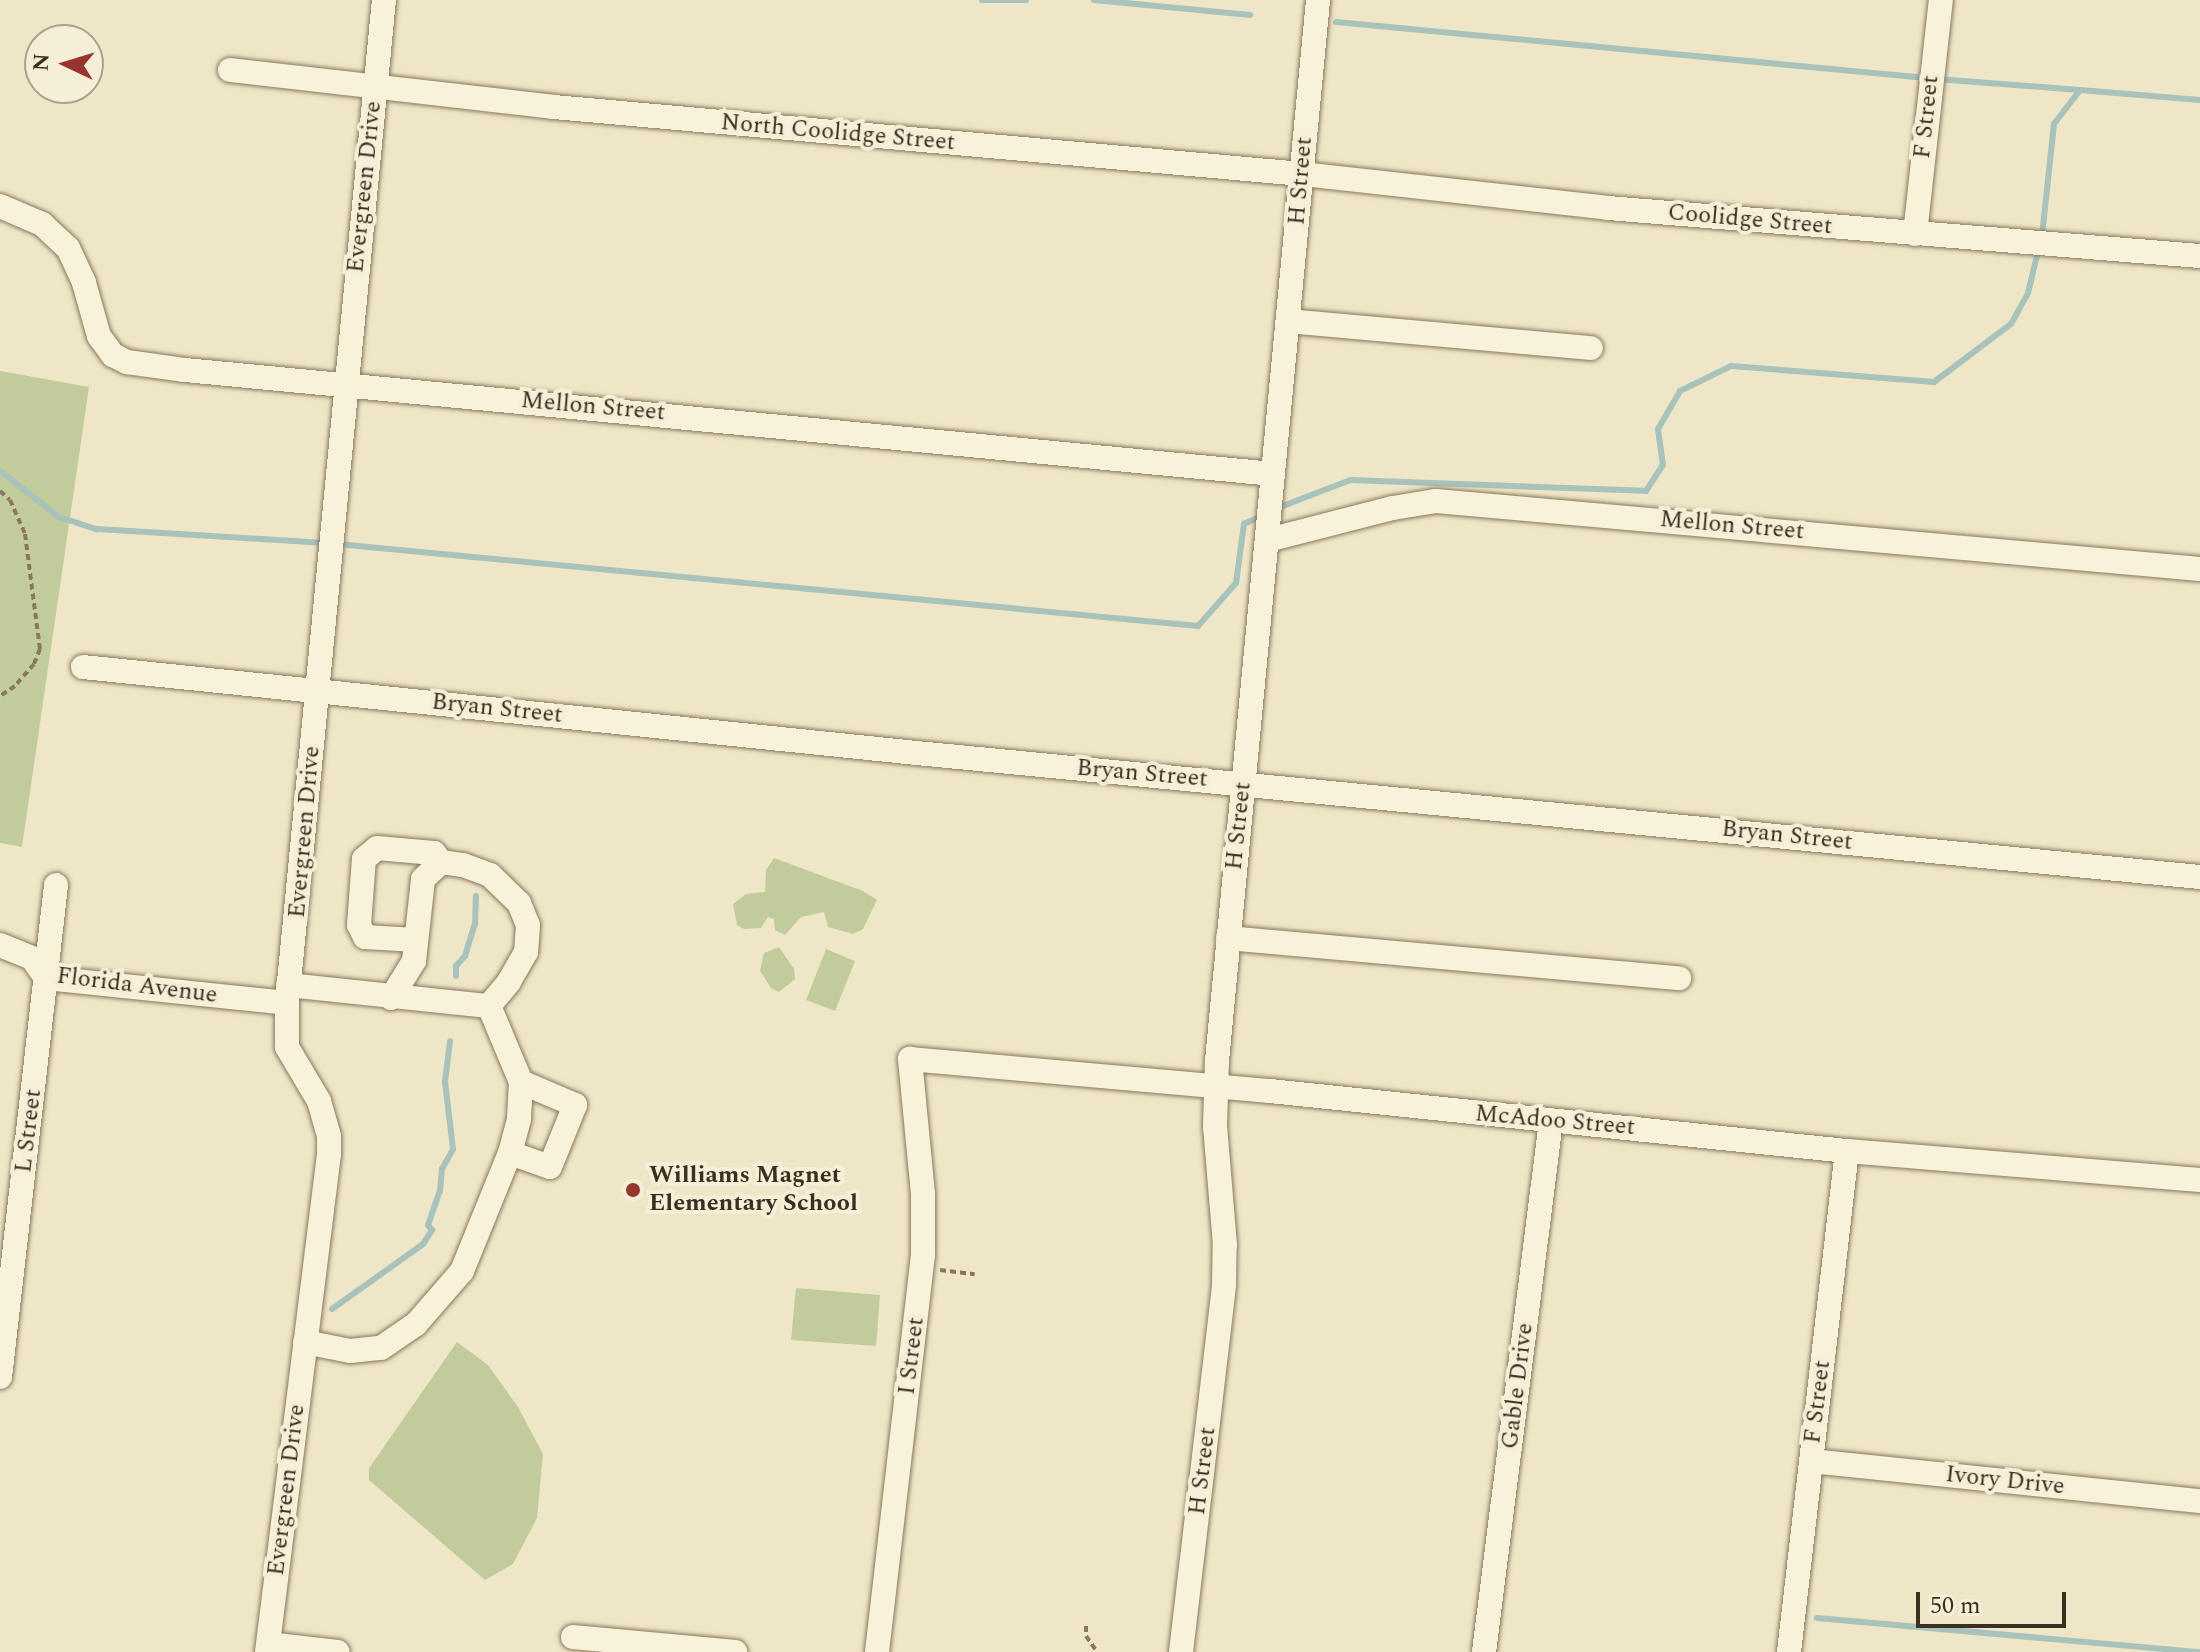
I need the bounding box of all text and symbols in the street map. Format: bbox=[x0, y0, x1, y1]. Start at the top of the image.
north arrow bbox=[24, 24, 104, 104]
text: N bbox=[24, 52, 59, 73]
street label: F Street bbox=[1908, 74, 1946, 160]
street label: Evergreen Drive bbox=[342, 100, 388, 274]
street label: North Coolidge Street bbox=[720, 108, 956, 158]
street label: H Street bbox=[1283, 136, 1319, 226]
street label: Coolidge Street bbox=[1667, 198, 1833, 242]
street label: Mellon Street bbox=[520, 386, 666, 428]
street label: Mellon Street bbox=[1659, 505, 1805, 547]
street label: Bryan Street bbox=[430, 688, 564, 730]
street label: Evergreen Drive bbox=[283, 745, 327, 919]
street label: Bryan Street bbox=[1075, 754, 1209, 794]
street label: H Street bbox=[1220, 781, 1258, 871]
street label: Bryan Street bbox=[1720, 815, 1854, 857]
street label: Florida Avenue bbox=[55, 962, 219, 1010]
street label: L Street bbox=[10, 1087, 48, 1175]
street label: McAdoo Street bbox=[1474, 1100, 1636, 1142]
place label: Williams Magnet Elementary School bbox=[649, 1162, 858, 1218]
marker: Williams Magnet Elementary School bbox=[624, 1181, 642, 1199]
street label: I Street bbox=[893, 1315, 931, 1397]
street label: Gable Drive bbox=[1496, 1321, 1540, 1451]
street label: F Street bbox=[1799, 1359, 1837, 1445]
street label: Evergreen Drive bbox=[262, 1403, 312, 1577]
street label: H Street bbox=[1183, 1425, 1223, 1517]
street label: Ivory Drive bbox=[1944, 1460, 2066, 1502]
scale bar bbox=[1920, 1576, 2070, 1626]
text: 50 m bbox=[1930, 1588, 1981, 1624]

